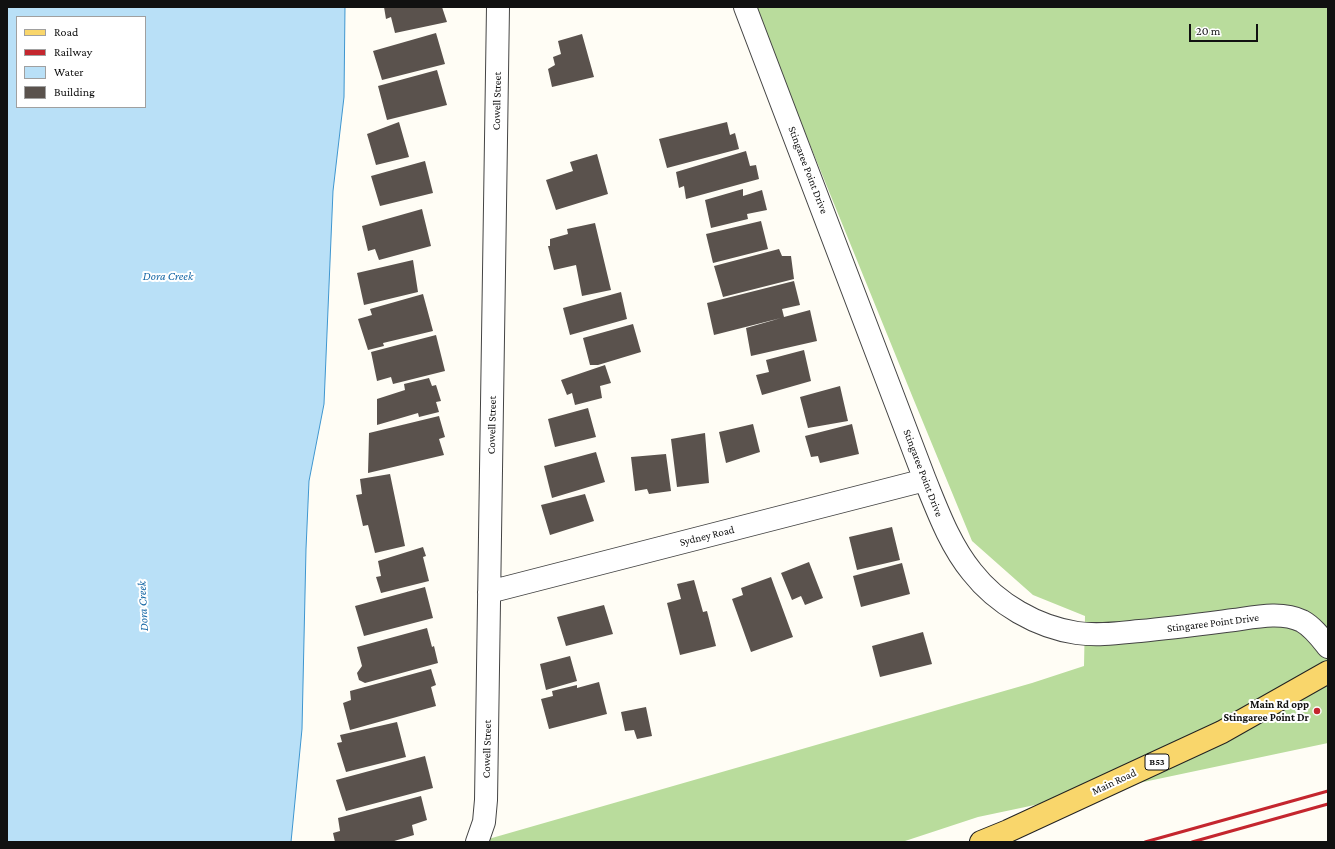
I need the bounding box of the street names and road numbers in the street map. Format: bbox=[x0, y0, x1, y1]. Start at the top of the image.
street label: Cowell Street bbox=[490, 72, 504, 130]
street label: Stingaree Point Drive bbox=[785, 124, 831, 216]
street label: Cowell Street bbox=[485, 396, 499, 454]
street label: Stingaree Point Drive bbox=[900, 427, 946, 519]
street label: Sydney Road bbox=[678, 523, 736, 549]
street label: Stingaree Point Drive bbox=[1166, 611, 1260, 635]
street label: Cowell Street bbox=[480, 720, 494, 778]
road number: B53 bbox=[1145, 754, 1169, 770]
street label: Main Road bbox=[1090, 766, 1138, 798]

